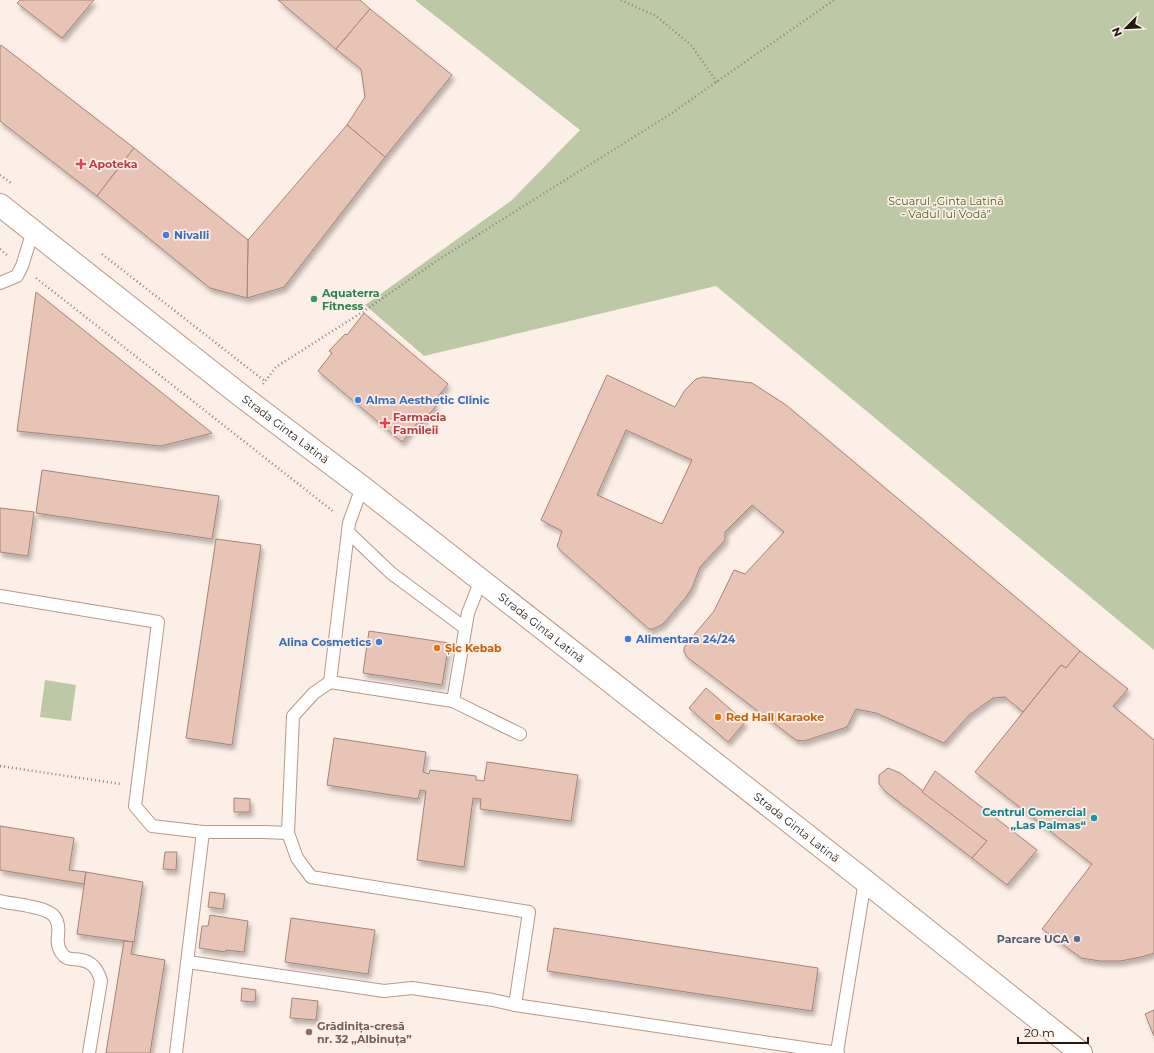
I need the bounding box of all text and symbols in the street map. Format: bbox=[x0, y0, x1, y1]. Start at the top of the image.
north arrow bbox=[1106, 8, 1146, 48]
text: N bbox=[1109, 25, 1125, 39]
place label: Apoteka bbox=[88, 157, 138, 171]
marker: Apoteka bbox=[76, 159, 86, 169]
park label: Scuarul „Ginta Latină - Vadul lui Vodă” bbox=[888, 194, 1004, 221]
place label: Nivalli bbox=[174, 228, 209, 242]
marker: Nivalli bbox=[161, 230, 171, 240]
place label: Aquaterra Fitness bbox=[321, 286, 380, 313]
marker: Aquaterra Fitness bbox=[309, 294, 319, 304]
street label: Strada Ginta Latină bbox=[239, 392, 332, 467]
place label: Alma Aesthetic Clinic bbox=[365, 393, 490, 407]
marker: Alma Aesthetic Clinic bbox=[353, 395, 363, 405]
place label: Farmacia Famileii bbox=[393, 410, 446, 437]
marker: Farmacia Famileii bbox=[380, 418, 390, 428]
street label: Strada Ginta Latină bbox=[496, 590, 587, 666]
place label: Alimentara 24/24 bbox=[635, 632, 736, 646]
marker: Alimentara 24/24 bbox=[623, 634, 633, 644]
place label: Alina Cosmetics bbox=[278, 635, 371, 649]
marker: Alina Cosmetics bbox=[374, 637, 384, 647]
place label: Șic Kebab bbox=[445, 641, 502, 655]
marker: Șic Kebab bbox=[432, 643, 442, 653]
place label: Red Hall Karaoke bbox=[726, 710, 824, 724]
marker: Red Hall Karaoke bbox=[713, 712, 723, 722]
street label: Strada Ginta Latină bbox=[751, 789, 842, 865]
place label: Centrul Comercial „Las Palmas“ bbox=[982, 805, 1087, 832]
marker: Centrul Comercial „Las Palmas“ bbox=[1089, 813, 1099, 823]
place label: Parcare UCA bbox=[997, 932, 1070, 946]
marker: Parcare UCA bbox=[1072, 934, 1082, 944]
place label: Grădinița-cresă nr. 32 „Albinuța” bbox=[317, 1019, 412, 1046]
scale bar bbox=[1018, 1019, 1088, 1045]
text: 20 m bbox=[1024, 1025, 1055, 1040]
marker: Grădinița-cresă nr. 32 „Albinuța” bbox=[304, 1027, 314, 1037]

